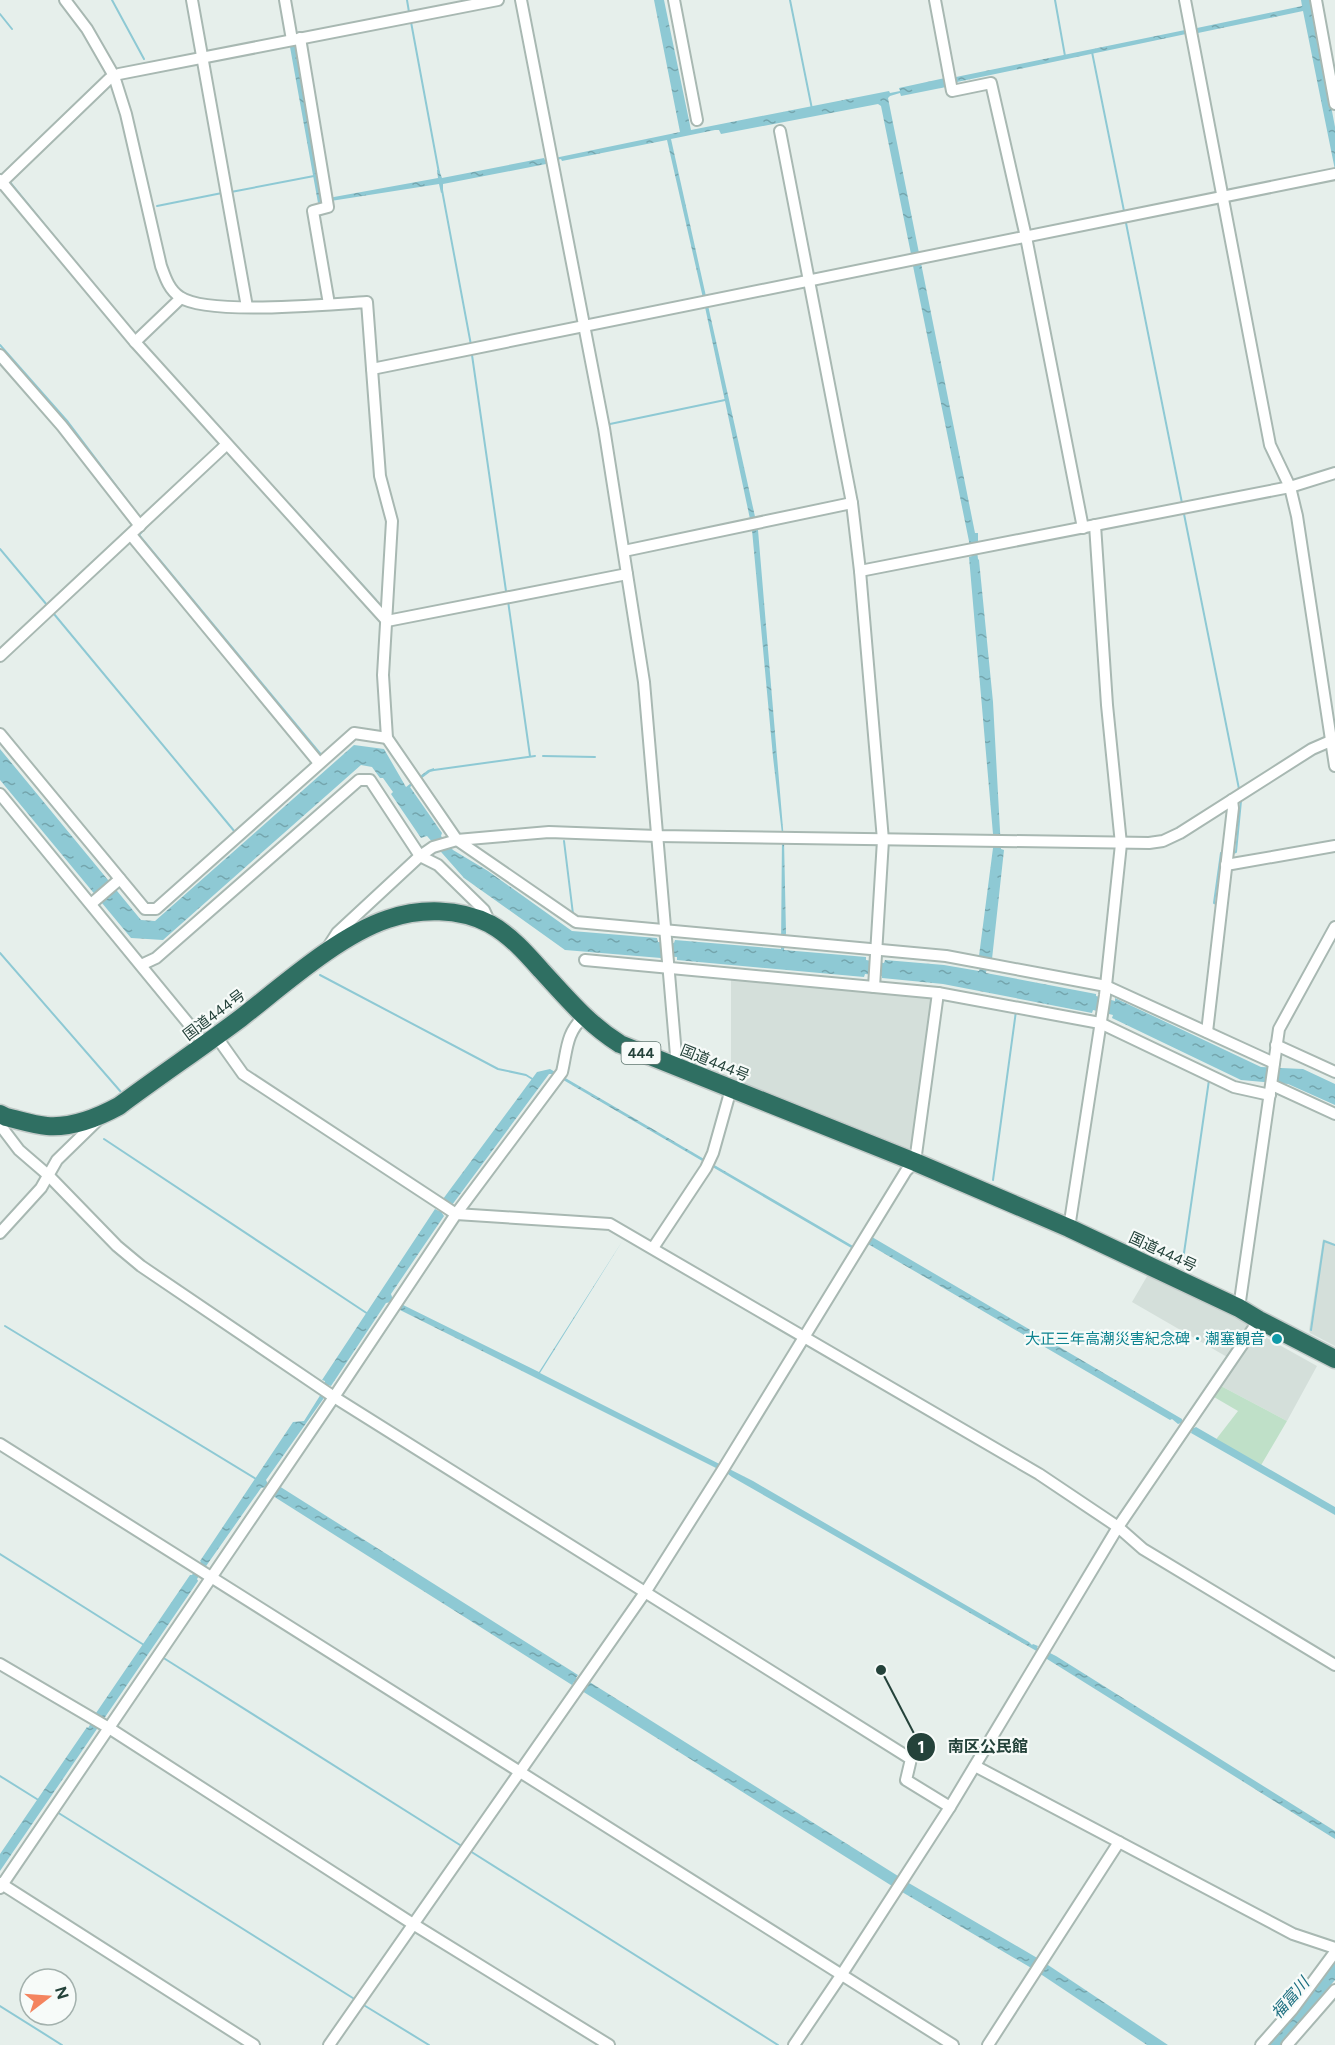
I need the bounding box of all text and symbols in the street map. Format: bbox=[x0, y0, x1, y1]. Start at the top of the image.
street label: 国道444号 bbox=[179, 986, 249, 1044]
street label: 国道444号 bbox=[678, 1041, 752, 1085]
road number: 444 bbox=[622, 1042, 660, 1064]
street label: 国道444号 bbox=[1126, 1228, 1200, 1276]
place label: 大正三年高潮災害紀念碑・潮塞観音 bbox=[1025, 1330, 1265, 1348]
marker: 大正三年高潮災害紀念碑・潮塞観音 bbox=[1270, 1332, 1284, 1346]
callout: 南区公民館 bbox=[906, 1730, 1040, 1764]
text: 1 bbox=[917, 1736, 925, 1758]
text: 南区公民館 bbox=[948, 1737, 1028, 1756]
north arrow bbox=[18, 1967, 78, 2027]
water label: 福富川 bbox=[1267, 1972, 1314, 2022]
text: N bbox=[51, 1984, 73, 2001]

